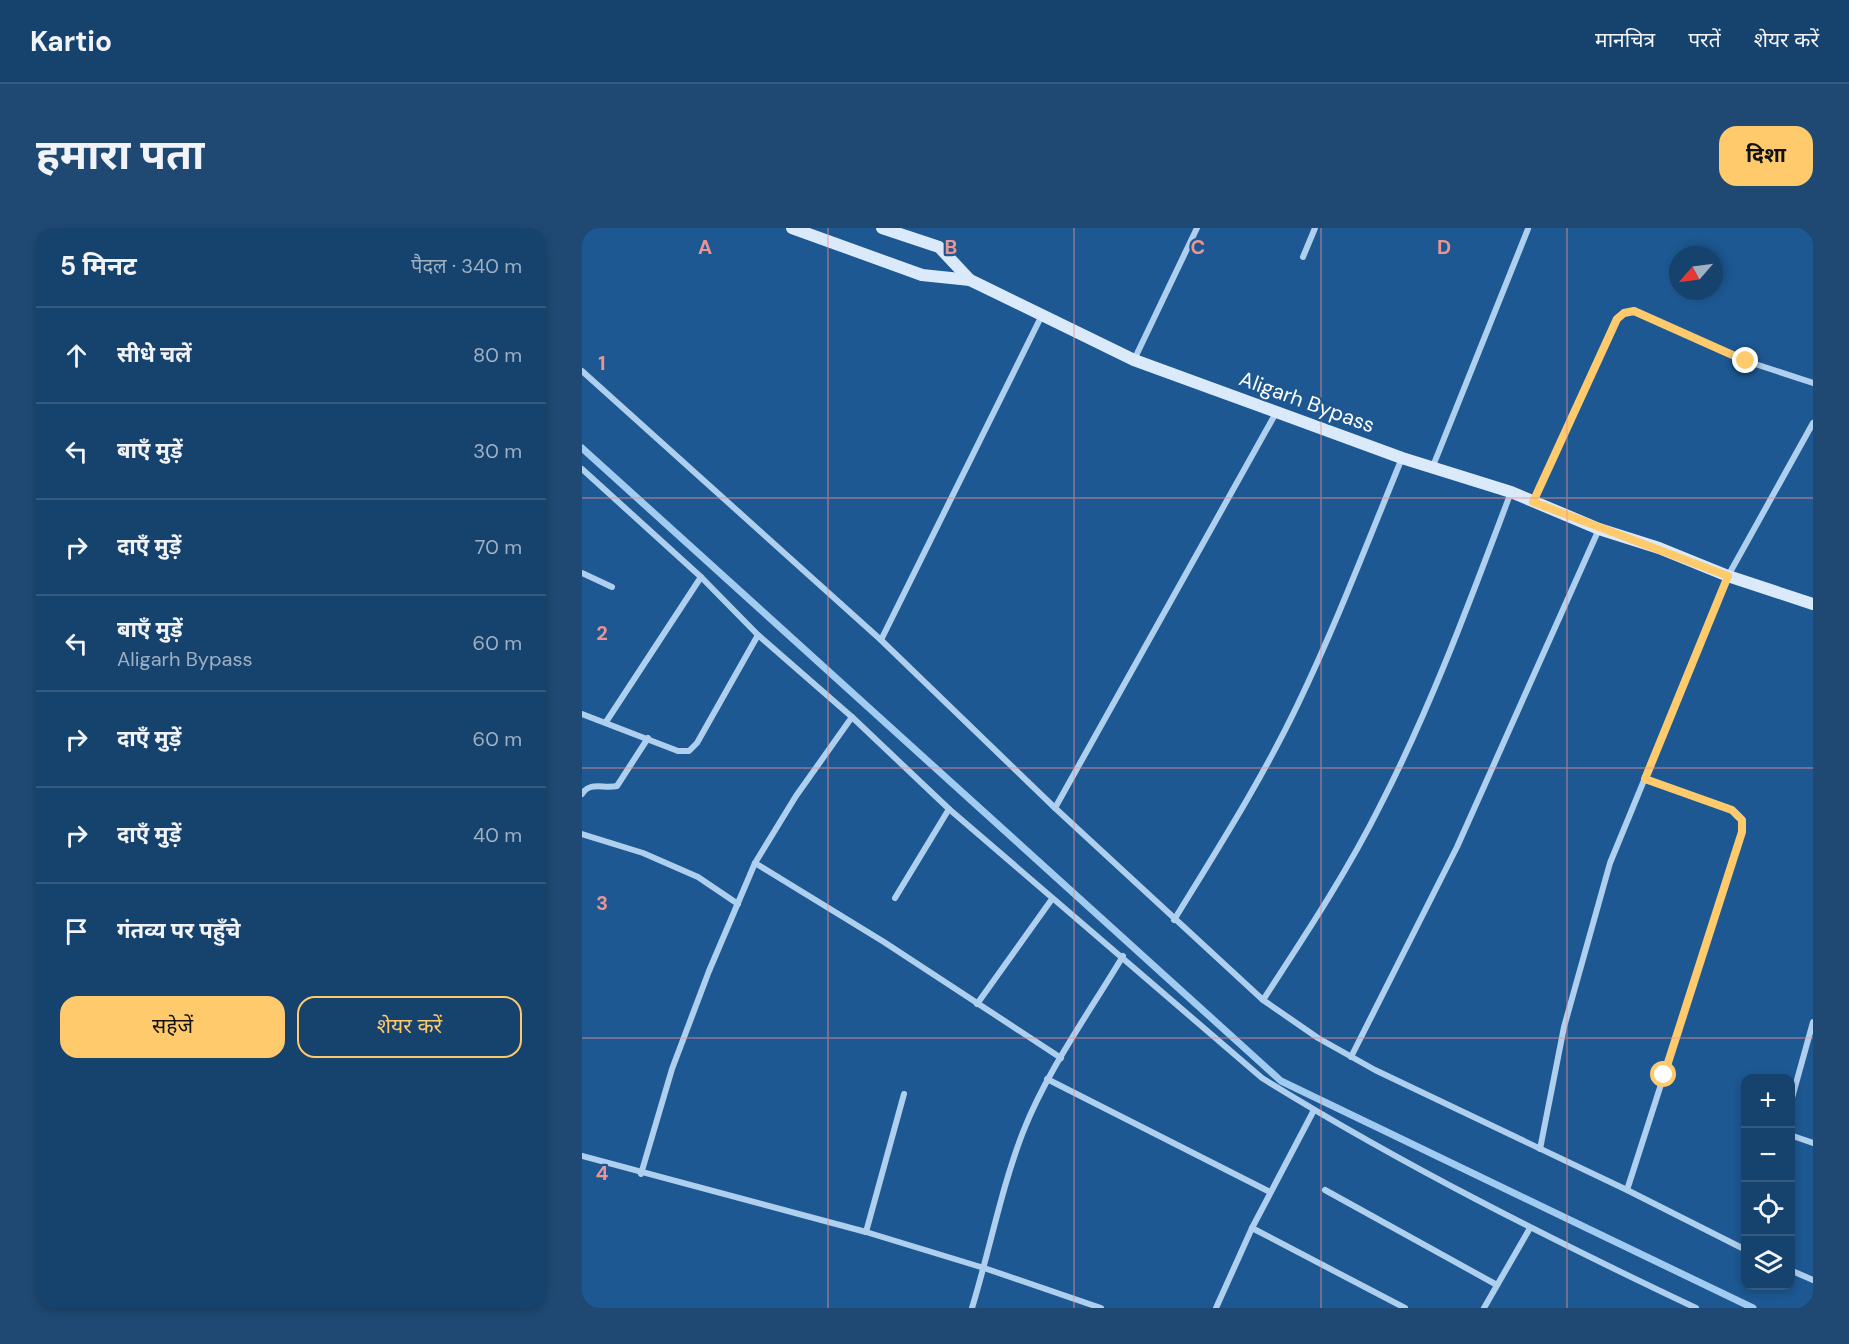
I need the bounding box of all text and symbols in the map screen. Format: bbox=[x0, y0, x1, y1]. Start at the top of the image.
text: Kartio bbox=[30, 23, 112, 60]
text: मानचित्र bbox=[1595, 26, 1655, 54]
text: परतें bbox=[1688, 26, 1721, 54]
text: शेयर करें bbox=[1754, 26, 1819, 54]
button: दिशा bbox=[1719, 126, 1813, 186]
text: हमारा पता bbox=[36, 127, 204, 182]
text: A bbox=[698, 234, 712, 260]
text: B bbox=[945, 234, 957, 260]
text: C bbox=[1191, 234, 1205, 260]
text: D bbox=[1437, 234, 1451, 260]
north arrow bbox=[1669, 246, 1723, 300]
text: 5 मिनट bbox=[60, 249, 137, 283]
text: पैदल · 340 m bbox=[411, 253, 522, 279]
icon: ahead bbox=[60, 339, 93, 372]
text: सीधे चलें bbox=[117, 340, 192, 369]
text: 80 m bbox=[473, 342, 522, 368]
route end bbox=[1732, 347, 1758, 373]
text: 1 bbox=[598, 350, 606, 376]
street label: Aligarh Bypass bbox=[1235, 365, 1379, 439]
icon: left bbox=[60, 435, 93, 468]
text: बाएँ मुड़ें bbox=[117, 436, 183, 465]
text: 30 m bbox=[473, 438, 522, 464]
icon: right bbox=[60, 531, 93, 564]
text: दाएँ मुड़ें bbox=[117, 532, 181, 561]
text: 70 m bbox=[475, 534, 522, 560]
text: बाएँ मुड़ें bbox=[117, 615, 183, 644]
text: 2 bbox=[596, 620, 608, 646]
icon: left bbox=[60, 627, 93, 660]
text: 60 m bbox=[473, 630, 522, 656]
text: Aligarh Bypass bbox=[117, 646, 252, 672]
icon: right bbox=[60, 723, 93, 756]
text: दाएँ मुड़ें bbox=[117, 724, 181, 753]
text: 60 m bbox=[473, 726, 522, 752]
icon: right bbox=[60, 819, 93, 852]
text: दाएँ मुड़ें bbox=[117, 820, 181, 849]
text: 40 m bbox=[473, 822, 522, 848]
text: 3 bbox=[596, 890, 608, 916]
icon: arrive bbox=[60, 915, 93, 948]
text: गंतव्य पर पहुँचे bbox=[117, 916, 240, 945]
button: सहेजें bbox=[60, 996, 285, 1058]
button: शेयर करें bbox=[297, 996, 522, 1058]
route start bbox=[1650, 1061, 1676, 1087]
map controls bbox=[1741, 1074, 1795, 1290]
button: + bbox=[1741, 1074, 1795, 1128]
button: − bbox=[1741, 1128, 1795, 1182]
text: 4 bbox=[596, 1160, 609, 1186]
button: locate bbox=[1741, 1182, 1795, 1236]
button: layers bbox=[1741, 1236, 1795, 1290]

